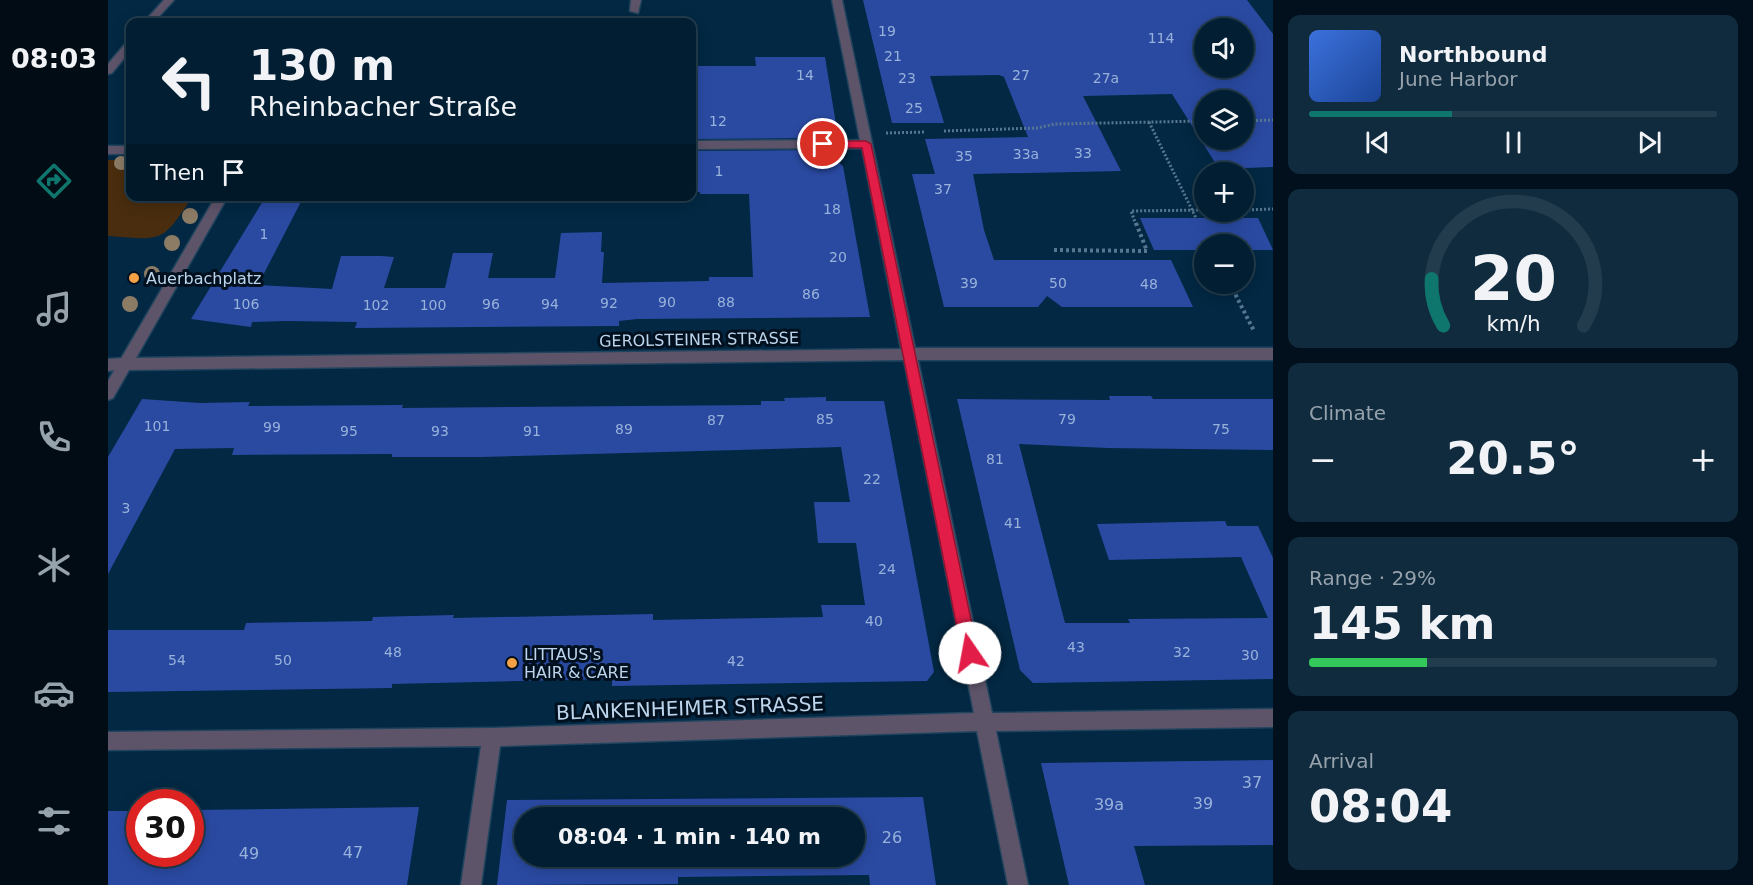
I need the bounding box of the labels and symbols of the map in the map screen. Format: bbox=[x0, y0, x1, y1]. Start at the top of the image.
house number: 19 bbox=[878, 23, 896, 39]
house number: 114 bbox=[1148, 30, 1174, 46]
house number: 21 bbox=[884, 48, 902, 64]
house number: 14 bbox=[796, 67, 814, 83]
house number: 27 bbox=[1012, 67, 1030, 83]
house number: 23 bbox=[898, 70, 916, 86]
house number: 27a bbox=[1093, 70, 1119, 86]
house number: 25 bbox=[905, 100, 923, 116]
house number: 12 bbox=[709, 113, 727, 129]
pin bbox=[797, 118, 848, 169]
house number: 33 bbox=[1074, 145, 1092, 161]
house number: 33a bbox=[1013, 146, 1039, 162]
house number: 35 bbox=[955, 148, 973, 164]
house number: 1 bbox=[715, 163, 723, 179]
house number: 37 bbox=[934, 181, 952, 197]
house number: 18 bbox=[823, 201, 841, 217]
house number: 1 bbox=[260, 226, 268, 242]
house number: 20 bbox=[829, 249, 847, 265]
place label: Auerbachplatz bbox=[146, 269, 261, 288]
marker: Auerbachplatz bbox=[127, 271, 141, 285]
house number: 39 bbox=[960, 275, 978, 291]
house number: 50 bbox=[1049, 275, 1067, 291]
house number: 48 bbox=[1140, 276, 1158, 292]
house number: 86 bbox=[802, 286, 820, 302]
house number: 90 bbox=[658, 294, 676, 310]
house number: 88 bbox=[717, 294, 735, 310]
house number: 92 bbox=[600, 295, 618, 311]
house number: 106 bbox=[233, 296, 259, 312]
house number: 96 bbox=[482, 296, 500, 312]
house number: 94 bbox=[541, 296, 559, 312]
house number: 102 bbox=[363, 297, 389, 313]
house number: 100 bbox=[420, 297, 446, 313]
street label: GEROLSTEINER STRASSE bbox=[599, 328, 799, 351]
house number: 85 bbox=[816, 411, 834, 427]
house number: 79 bbox=[1058, 411, 1076, 427]
house number: 87 bbox=[707, 412, 725, 428]
house number: 101 bbox=[144, 418, 170, 434]
house number: 99 bbox=[263, 419, 281, 435]
house number: 89 bbox=[615, 421, 633, 437]
house number: 75 bbox=[1212, 421, 1230, 437]
house number: 95 bbox=[340, 423, 358, 439]
house number: 93 bbox=[431, 423, 449, 439]
house number: 91 bbox=[523, 423, 541, 439]
house number: 81 bbox=[986, 451, 1004, 467]
house number: 22 bbox=[863, 471, 881, 487]
house number: 3 bbox=[122, 500, 130, 516]
house number: 41 bbox=[1004, 515, 1022, 531]
house number: 24 bbox=[878, 561, 896, 577]
house number: 40 bbox=[865, 613, 883, 629]
position arrow bbox=[938, 621, 1002, 685]
house number: 43 bbox=[1067, 639, 1085, 655]
house number: 48 bbox=[384, 644, 402, 660]
house number: 32 bbox=[1173, 644, 1191, 660]
place label: LITTAUS's HAIR & CARE bbox=[524, 645, 629, 682]
house number: 30 bbox=[1241, 647, 1259, 663]
house number: 54 bbox=[168, 652, 186, 668]
house number: 50 bbox=[274, 652, 292, 668]
house number: 42 bbox=[727, 653, 745, 669]
marker: LITTAUS's HAIR & CARE bbox=[505, 656, 519, 670]
street label: BLANKENHEIMER STRASSE bbox=[556, 691, 824, 725]
house number: 37 bbox=[1242, 773, 1262, 792]
speed limit sign: 30 bbox=[126, 789, 204, 867]
house number: 39 bbox=[1193, 794, 1213, 813]
house number: 39a bbox=[1094, 795, 1124, 814]
house number: 26 bbox=[882, 828, 902, 847]
house number: 47 bbox=[343, 843, 363, 862]
house number: 49 bbox=[239, 844, 259, 863]

